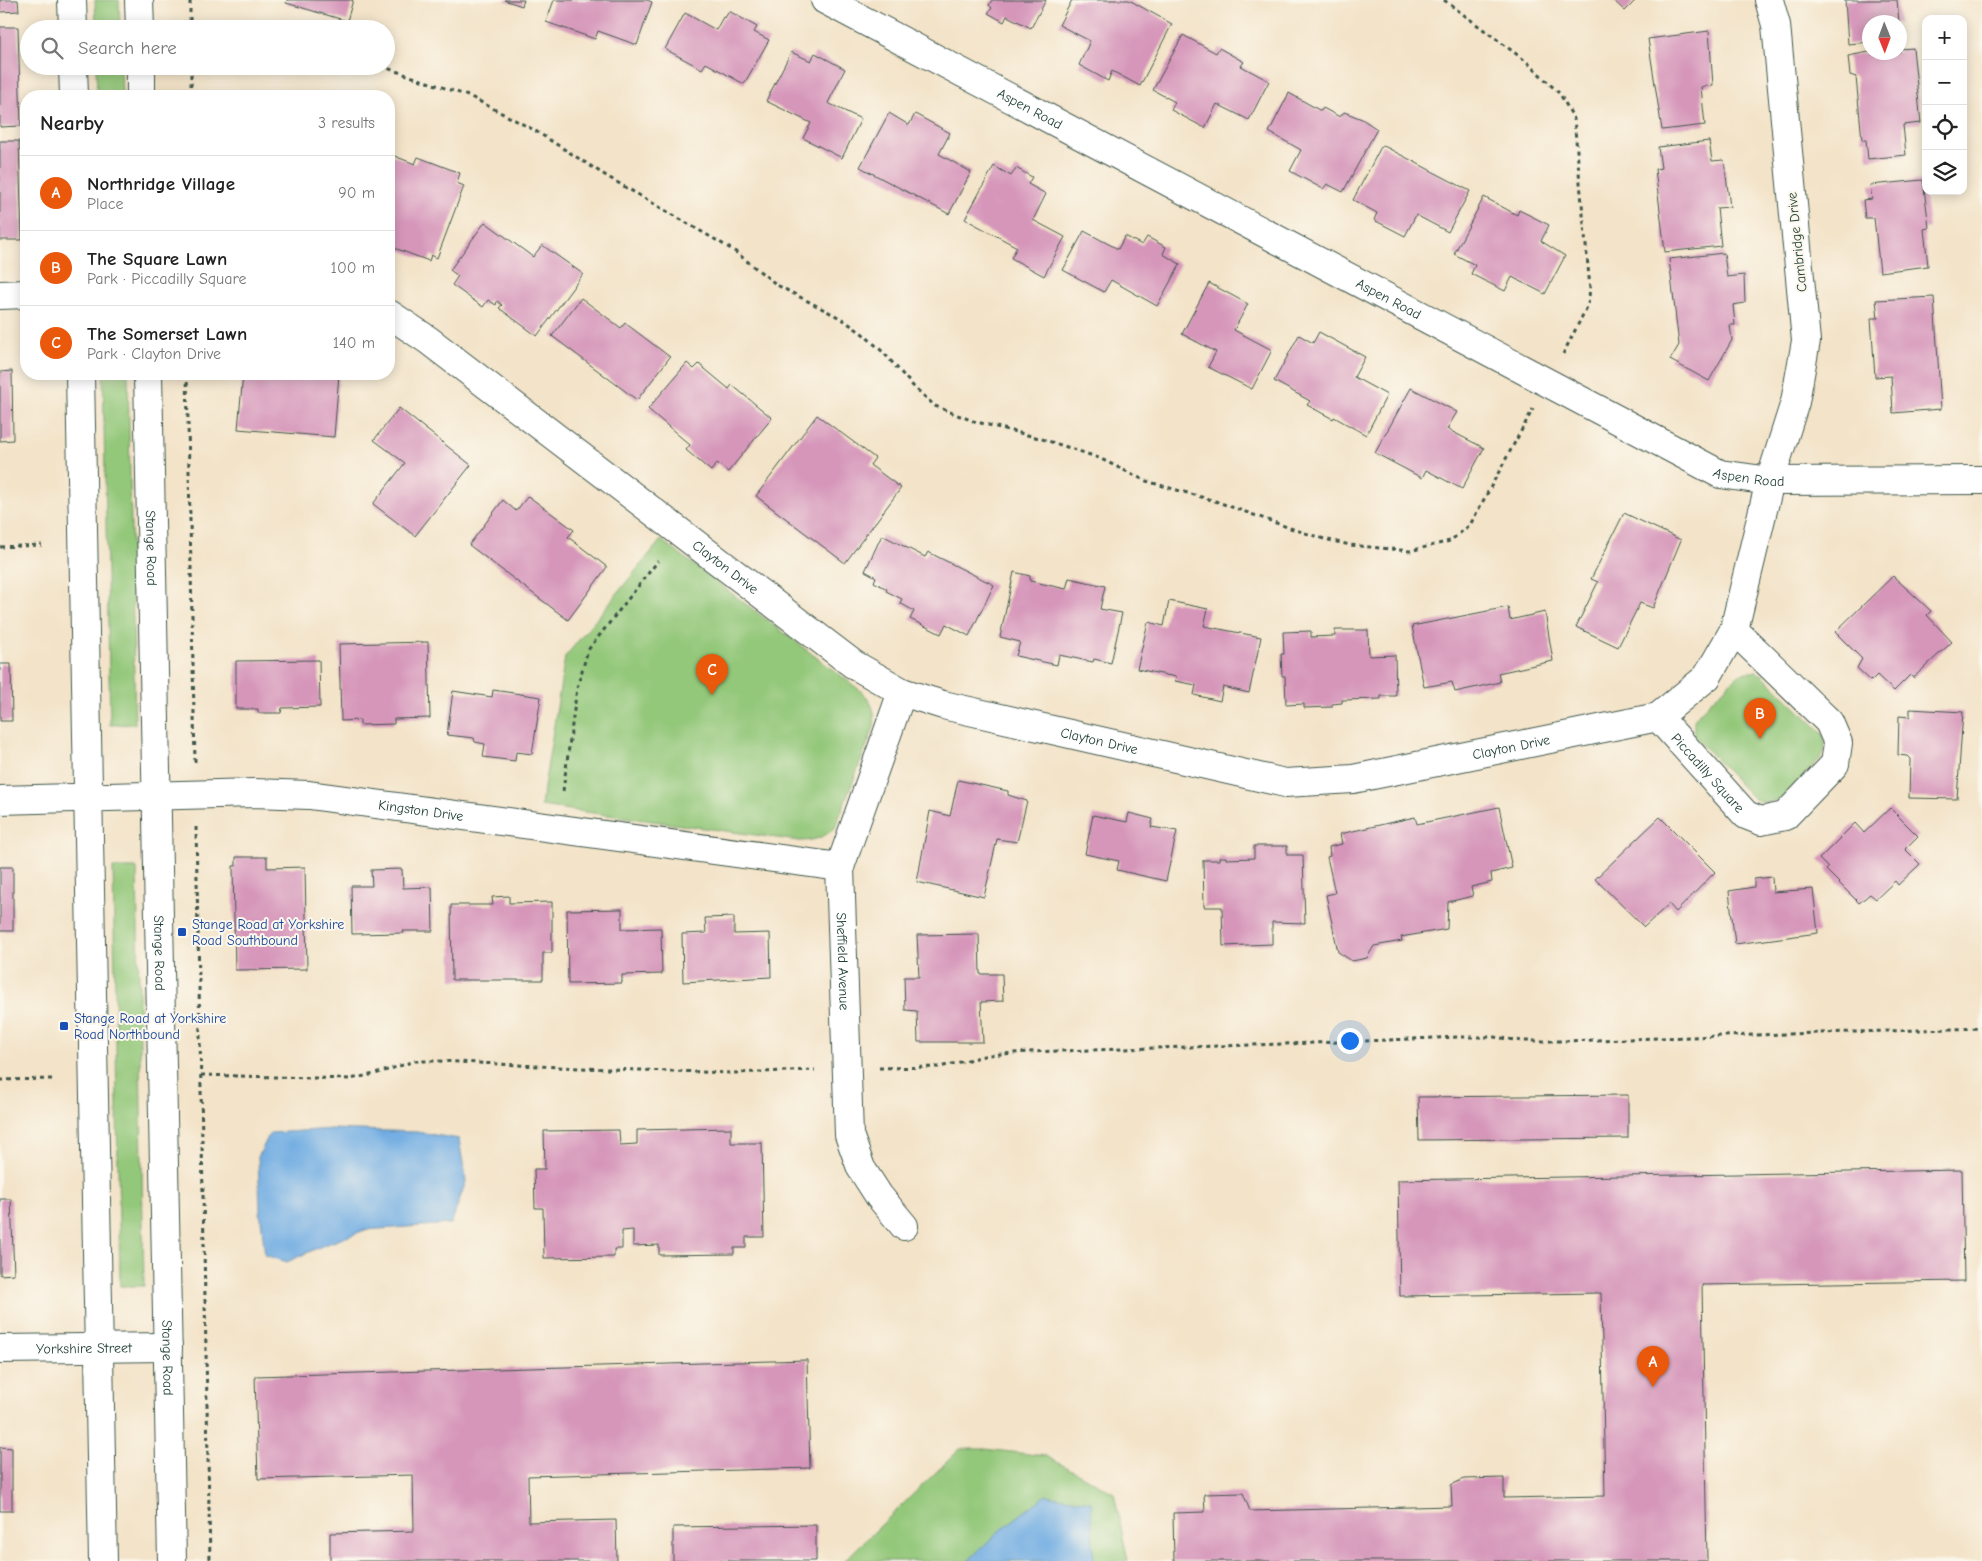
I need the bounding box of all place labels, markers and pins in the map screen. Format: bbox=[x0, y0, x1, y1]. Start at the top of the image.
pin: C bbox=[696, 654, 728, 695]
pin: B bbox=[1744, 698, 1776, 739]
place label: Stange Road at Yorkshire Road Southbound bbox=[192, 916, 344, 949]
marker: Stange Road at Yorkshire Road Southbound bbox=[176, 926, 188, 938]
place label: Stange Road at Yorkshire Road Northbound bbox=[74, 1010, 226, 1043]
marker: Stange Road at Yorkshire Road Northbound bbox=[58, 1020, 70, 1032]
pin: A bbox=[1637, 1346, 1669, 1387]

